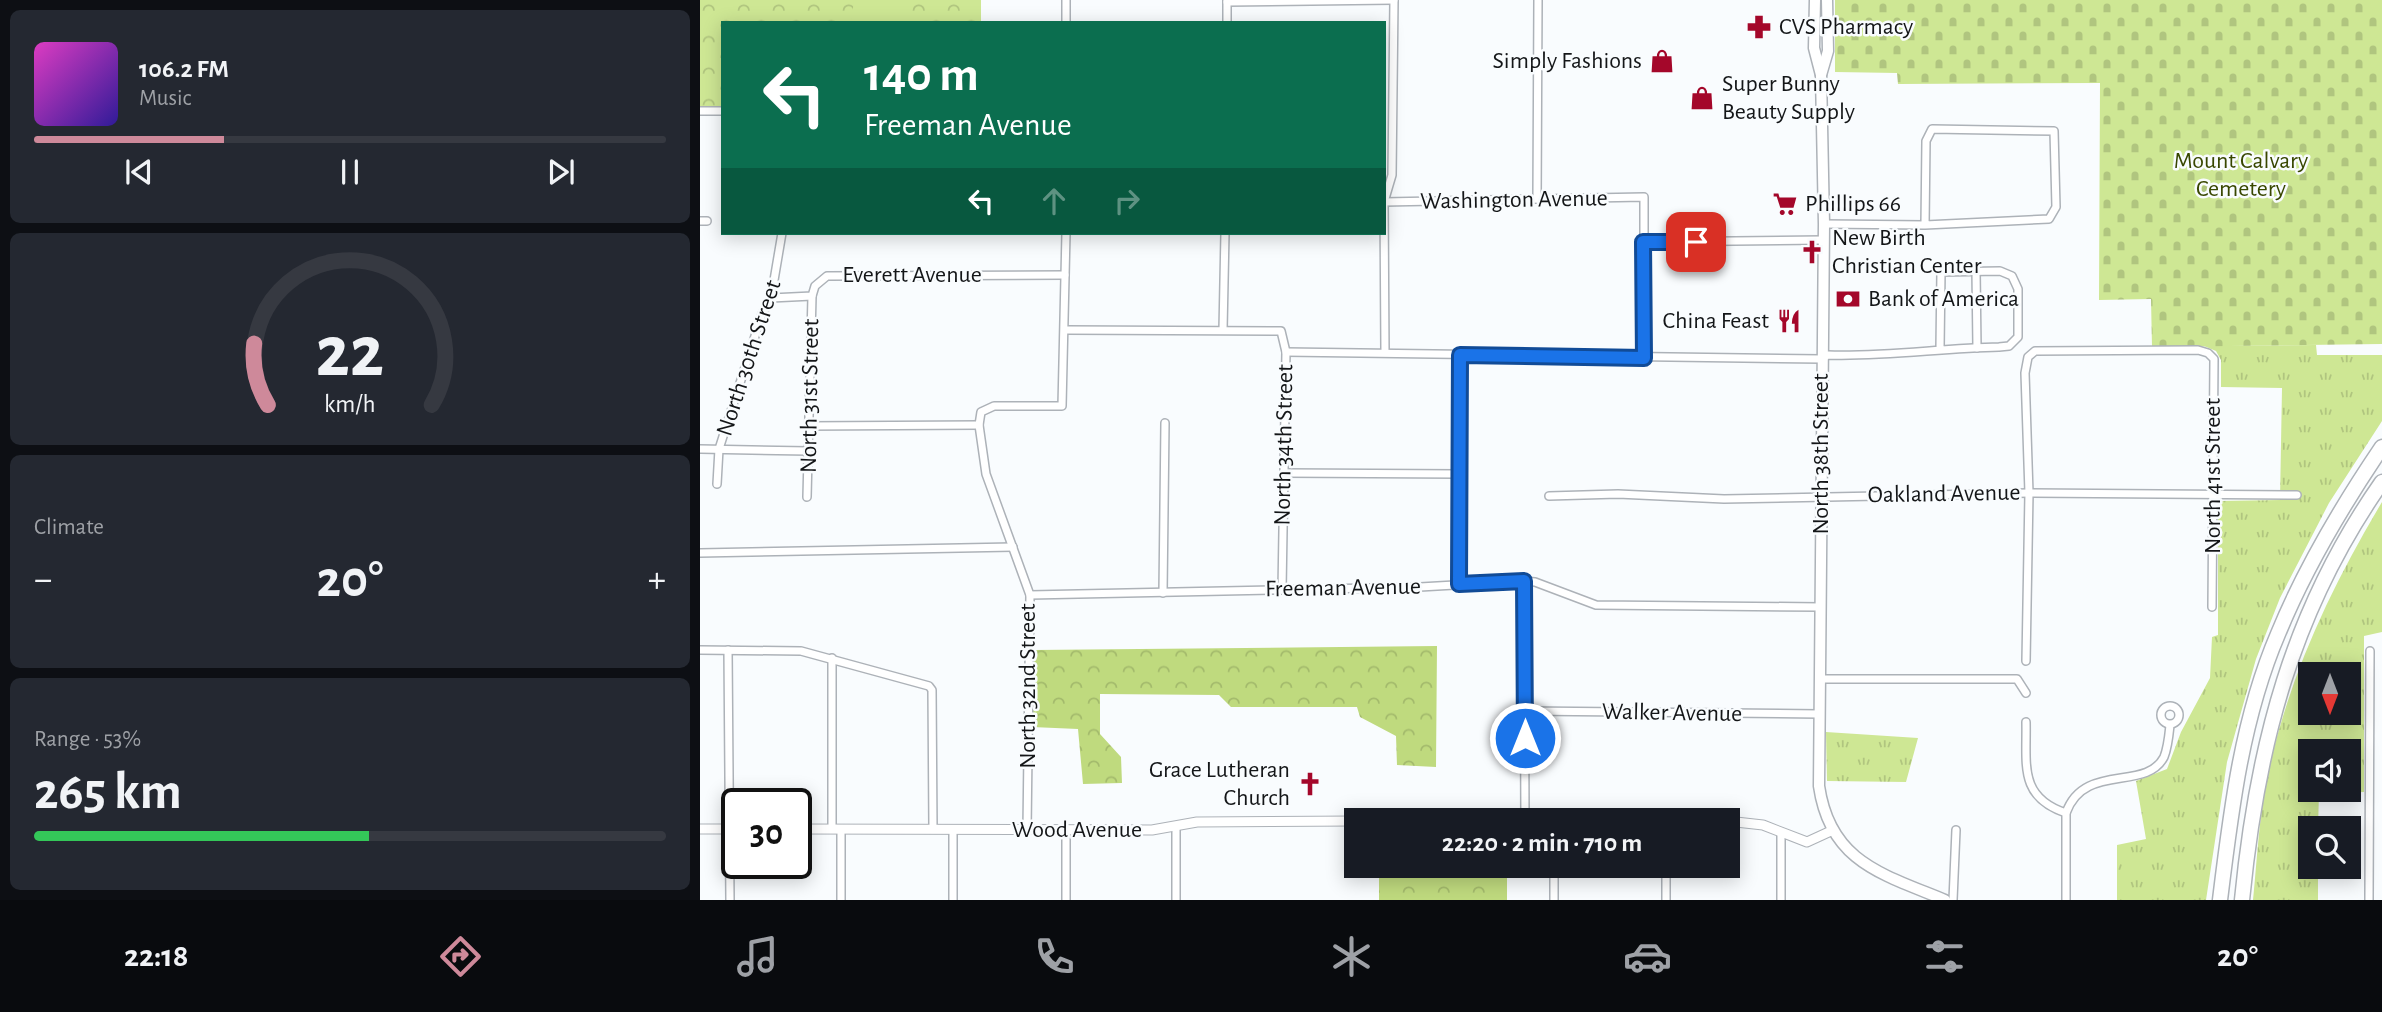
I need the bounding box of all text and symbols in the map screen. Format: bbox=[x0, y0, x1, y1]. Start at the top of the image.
pharmacy icon: CVS Pharmacy bbox=[1745, 13, 1773, 41]
place label: CVS Pharmacy bbox=[1779, 15, 1913, 39]
shop icon: Simply Fashions bbox=[1648, 47, 1676, 75]
icon: left bbox=[749, 49, 840, 140]
place label: Simply Fashions bbox=[1493, 49, 1642, 73]
text: 140 m bbox=[864, 51, 979, 100]
text: 106.2 FM bbox=[139, 56, 229, 82]
place label: Super Bunny Beauty Supply bbox=[1722, 72, 1855, 124]
shop icon: Super Bunny Beauty Supply bbox=[1688, 84, 1716, 112]
text: Music bbox=[139, 87, 191, 110]
text: Freeman Avenue bbox=[864, 109, 1072, 141]
park label: Mount Calvary Cemetery bbox=[2174, 149, 2308, 201]
icon: previous bbox=[120, 153, 158, 191]
icon: pause bbox=[331, 153, 369, 191]
icon: next bbox=[542, 153, 580, 191]
icon: left bbox=[962, 182, 1000, 220]
icon: ahead bbox=[1035, 182, 1073, 220]
icon: right bbox=[1108, 182, 1146, 220]
street label: Washington Avenue bbox=[1420, 186, 1608, 214]
supermarket icon: Phillips 66 bbox=[1771, 190, 1799, 218]
place label: Phillips 66 bbox=[1805, 192, 1901, 216]
pin bbox=[1666, 212, 1726, 272]
icon: arrive bbox=[1677, 223, 1715, 261]
place label: New Birth Christian Center bbox=[1832, 226, 1982, 278]
church icon: New Birth Christian Center bbox=[1798, 238, 1826, 266]
street label: Everett Avenue bbox=[842, 263, 982, 287]
street label: North 30th Street bbox=[712, 277, 786, 439]
bank icon: Bank of America bbox=[1834, 285, 1862, 313]
place label: Bank of America bbox=[1868, 287, 2019, 311]
restaurant icon: China Feast bbox=[1775, 307, 1803, 335]
place label: China Feast bbox=[1663, 309, 1769, 333]
text: 22 bbox=[316, 317, 384, 390]
street label: North 31st Street bbox=[797, 318, 823, 473]
street label: North 34th Street bbox=[1271, 364, 1297, 526]
street label: North 38th Street bbox=[1809, 373, 1833, 535]
text: km/h bbox=[324, 392, 376, 417]
street label: North 41st Street bbox=[2201, 398, 2225, 554]
street label: Oakland Avenue bbox=[1867, 481, 2021, 507]
text: Climate bbox=[34, 516, 104, 539]
text: 20° bbox=[317, 554, 383, 606]
text: − bbox=[34, 561, 52, 599]
text: + bbox=[648, 561, 666, 599]
street label: Freeman Avenue bbox=[1265, 575, 1421, 601]
street label: North 32nd Street bbox=[1016, 603, 1040, 769]
north arrow bbox=[2298, 662, 2361, 724]
map controls bbox=[2298, 662, 2361, 879]
street label: Walker Avenue bbox=[1602, 700, 1742, 726]
position arrow bbox=[1488, 701, 1562, 775]
text: Range · 53% bbox=[34, 728, 141, 751]
button: sound bbox=[2298, 739, 2361, 802]
place label: Grace Lutheran Church bbox=[1149, 758, 1290, 810]
text: 265 km bbox=[34, 766, 182, 818]
church icon: Grace Lutheran Church bbox=[1296, 770, 1324, 798]
speed limit sign: 30 bbox=[721, 788, 812, 879]
button: search bbox=[2298, 816, 2361, 879]
street label: Wood Avenue bbox=[1012, 818, 1142, 842]
text: 22:20 · 2 min · 710 m bbox=[1442, 830, 1642, 856]
icon: directions bbox=[436, 932, 485, 981]
icon: music bbox=[733, 932, 782, 981]
icon: phone bbox=[1030, 932, 1079, 981]
icon: climate bbox=[1327, 932, 1376, 981]
icon: car bbox=[1623, 932, 1672, 981]
icon: filters bbox=[1920, 932, 1969, 981]
text: 22:18 bbox=[124, 940, 189, 972]
text: 20° bbox=[2217, 940, 2258, 972]

